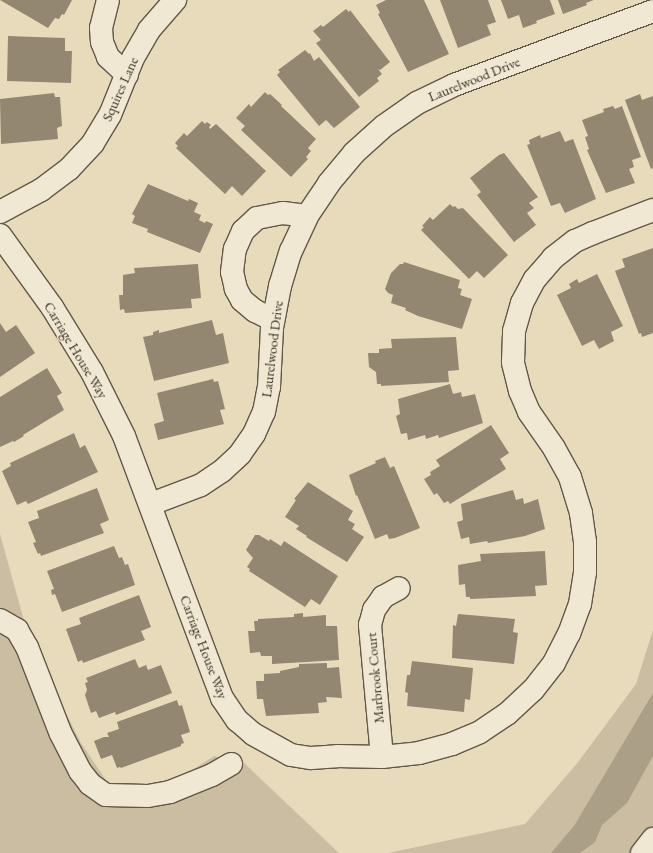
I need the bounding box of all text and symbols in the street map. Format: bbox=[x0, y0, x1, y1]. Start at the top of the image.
street label: Laurelwood Drive bbox=[426, 53, 522, 105]
street label: Squires Lane bbox=[98, 54, 142, 124]
street label: Carriage House Way bbox=[41, 299, 111, 401]
street label: Laurelwood Drive bbox=[258, 300, 286, 398]
street label: Carriage House Way bbox=[177, 593, 231, 701]
street label: Marbrook Court bbox=[363, 632, 387, 724]

